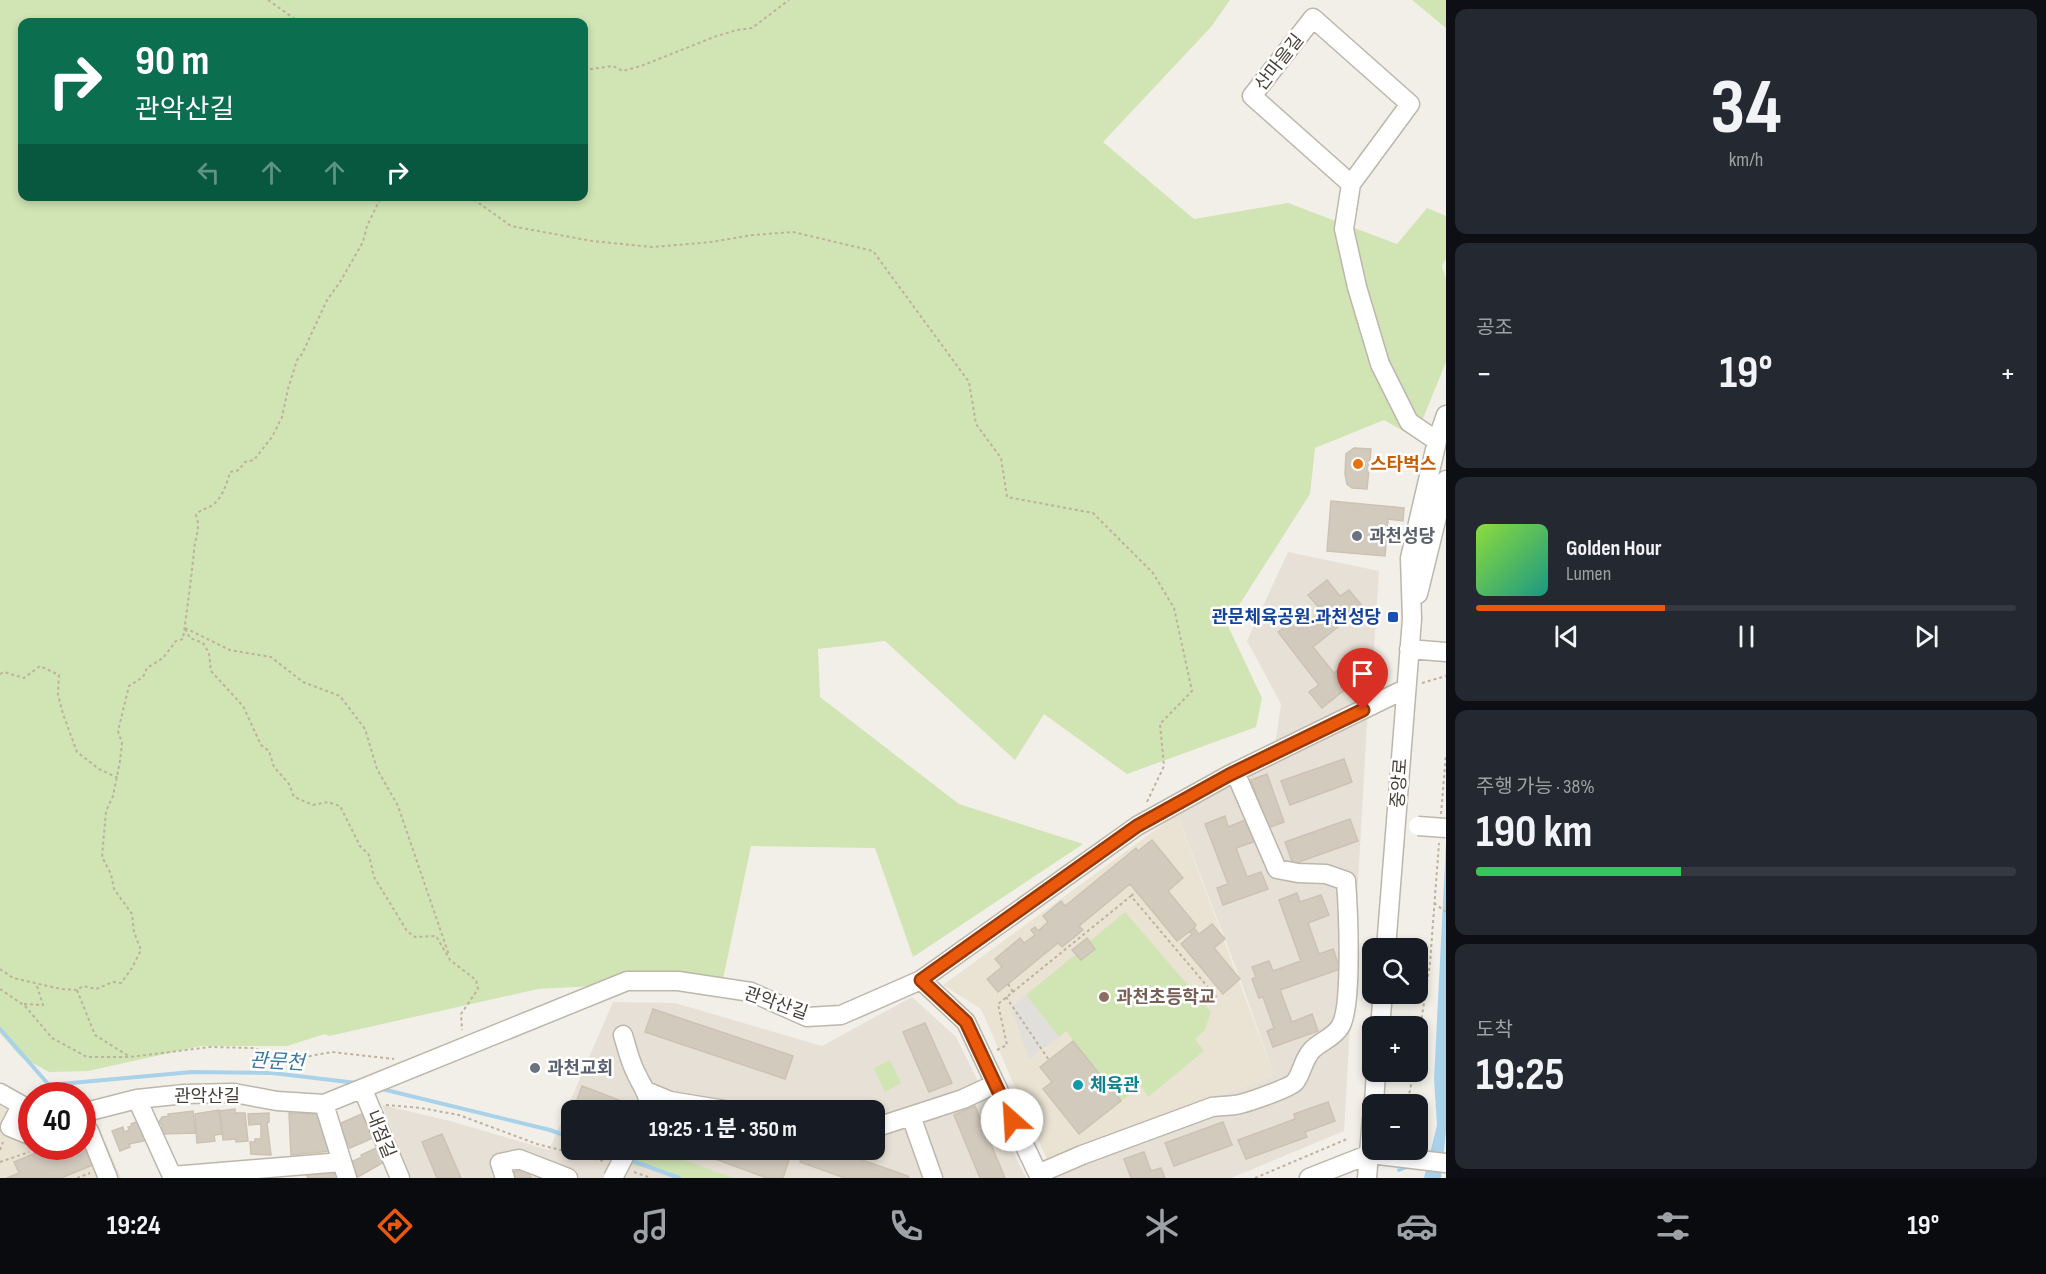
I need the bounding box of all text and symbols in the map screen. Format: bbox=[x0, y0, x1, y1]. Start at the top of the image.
street label: 산마을길 bbox=[1251, 30, 1308, 95]
text: 90 m bbox=[135, 36, 209, 87]
icon: right bbox=[36, 42, 114, 120]
text: 34 bbox=[1710, 62, 1782, 155]
text: 관악산길 bbox=[135, 94, 234, 126]
text: km/h bbox=[1729, 148, 1763, 172]
icon: left bbox=[192, 156, 225, 189]
icon: ahead bbox=[255, 156, 288, 189]
icon: ahead bbox=[318, 156, 351, 189]
icon: right bbox=[381, 156, 414, 189]
text: 공조 bbox=[1476, 316, 1513, 340]
text: 19° bbox=[1719, 346, 1773, 401]
text: − bbox=[1476, 354, 1492, 394]
text: + bbox=[2000, 354, 2016, 394]
place label: 스타벅스 bbox=[1370, 454, 1436, 475]
marker: 스타벅스 bbox=[1351, 457, 1365, 471]
place label: 과천성당 bbox=[1369, 526, 1435, 547]
marker: 과천성당 bbox=[1350, 529, 1364, 543]
text: Golden Hour bbox=[1566, 535, 1662, 562]
text: Lumen bbox=[1566, 562, 1611, 586]
place label: 관문체육공원.과천성당 bbox=[1211, 607, 1381, 628]
marker: 관문체육공원.과천성당 bbox=[1386, 610, 1400, 624]
icon: previous bbox=[1550, 620, 1583, 653]
icon: pause bbox=[1730, 620, 1763, 653]
icon: next bbox=[1910, 620, 1943, 653]
pin bbox=[1337, 648, 1388, 710]
icon: arrive bbox=[1346, 657, 1379, 690]
street label: 중앙로 bbox=[1387, 758, 1412, 809]
text: 주행 가능 · 38% bbox=[1476, 775, 1595, 799]
text: 190 km bbox=[1476, 805, 1592, 860]
map controls bbox=[1362, 938, 1428, 1160]
button: search bbox=[1362, 938, 1428, 1004]
street label: 관악산길 bbox=[741, 983, 811, 1024]
place label: 과천초등학교 bbox=[1116, 987, 1215, 1008]
marker: 과천초등학교 bbox=[1097, 990, 1111, 1004]
button: + bbox=[1362, 1016, 1428, 1082]
text: 도착 bbox=[1476, 1018, 1513, 1042]
text: 19:25 bbox=[1476, 1048, 1564, 1103]
water label: 관문천 bbox=[249, 1049, 308, 1076]
place label: 과천교회 bbox=[547, 1058, 613, 1079]
marker: 과천교회 bbox=[528, 1061, 542, 1075]
place label: 체육관 bbox=[1090, 1075, 1140, 1096]
marker: 체육관 bbox=[1071, 1078, 1085, 1092]
speed limit sign: 40 bbox=[18, 1082, 96, 1160]
street label: 관악산길 bbox=[174, 1086, 240, 1107]
position arrow bbox=[980, 1088, 1044, 1152]
button: − bbox=[1362, 1094, 1428, 1160]
street label: 내점길 bbox=[361, 1107, 400, 1161]
text: 19:25 · 1 분 · 350 m bbox=[649, 1116, 797, 1143]
icon: directions bbox=[374, 1205, 416, 1247]
icon: music bbox=[630, 1205, 672, 1247]
icon: phone bbox=[885, 1205, 927, 1247]
icon: climate bbox=[1141, 1205, 1183, 1247]
icon: car bbox=[1396, 1205, 1438, 1247]
icon: filters bbox=[1652, 1205, 1694, 1247]
text: 19:24 bbox=[107, 1210, 160, 1242]
text: 19° bbox=[1907, 1210, 1939, 1242]

